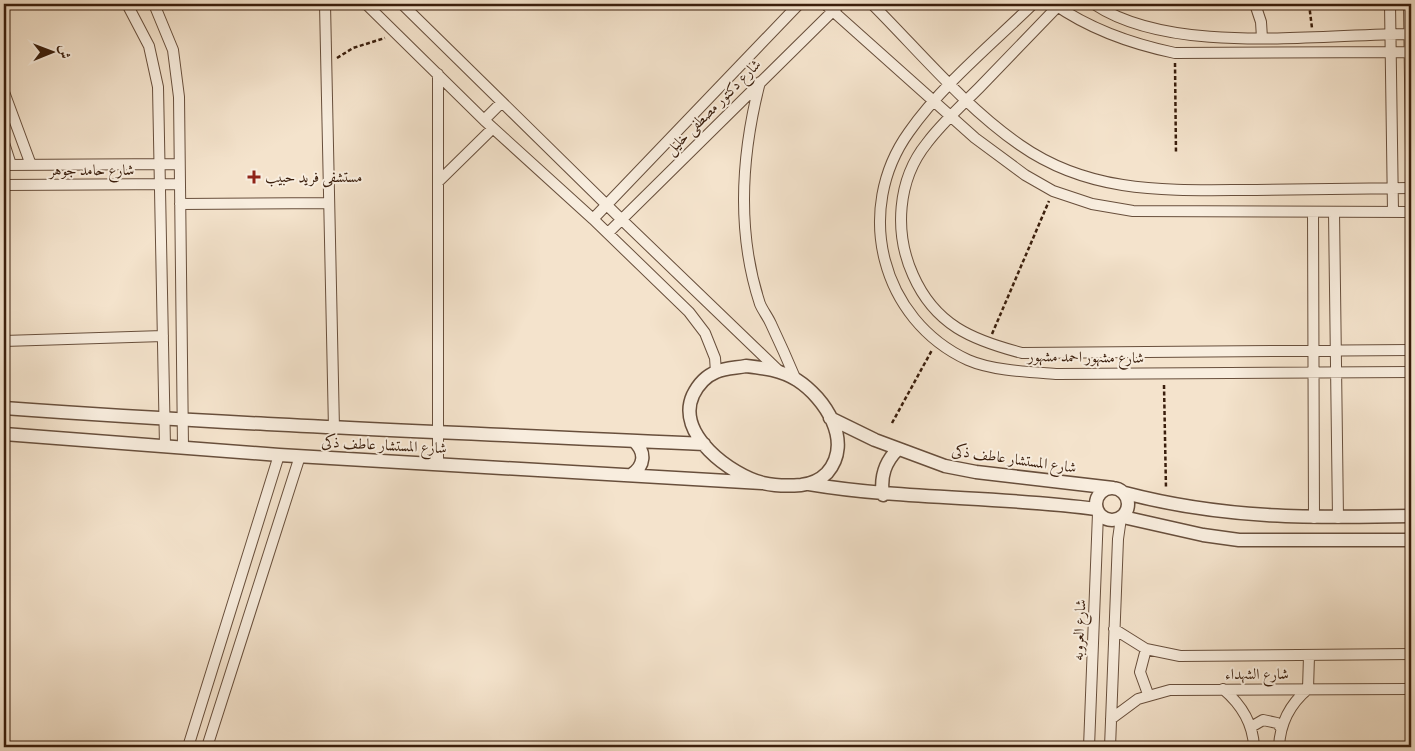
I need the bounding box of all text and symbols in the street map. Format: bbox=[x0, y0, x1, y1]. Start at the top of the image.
north arrow bbox=[28, 28, 78, 78]
text: ش bbox=[53, 45, 73, 59]
street label: شارع دكتور مصطفى خليل bbox=[661, 55, 767, 161]
street label: شارع حامد جوهر bbox=[48, 161, 134, 183]
place label: مستشفى فريد حبيب bbox=[265, 168, 362, 189]
marker: مستشفى فريد حبيب bbox=[247, 170, 261, 184]
street label: شارع مشهور احمد مشهور bbox=[1026, 347, 1144, 371]
street label: شارع المستشار عاطف ذكى bbox=[321, 432, 447, 461]
street label: شارع المستشار عاطف ذكى bbox=[950, 440, 1078, 481]
street label: شارع العروبه bbox=[1068, 599, 1094, 661]
street label: شارع الشهداء bbox=[1225, 665, 1289, 687]

